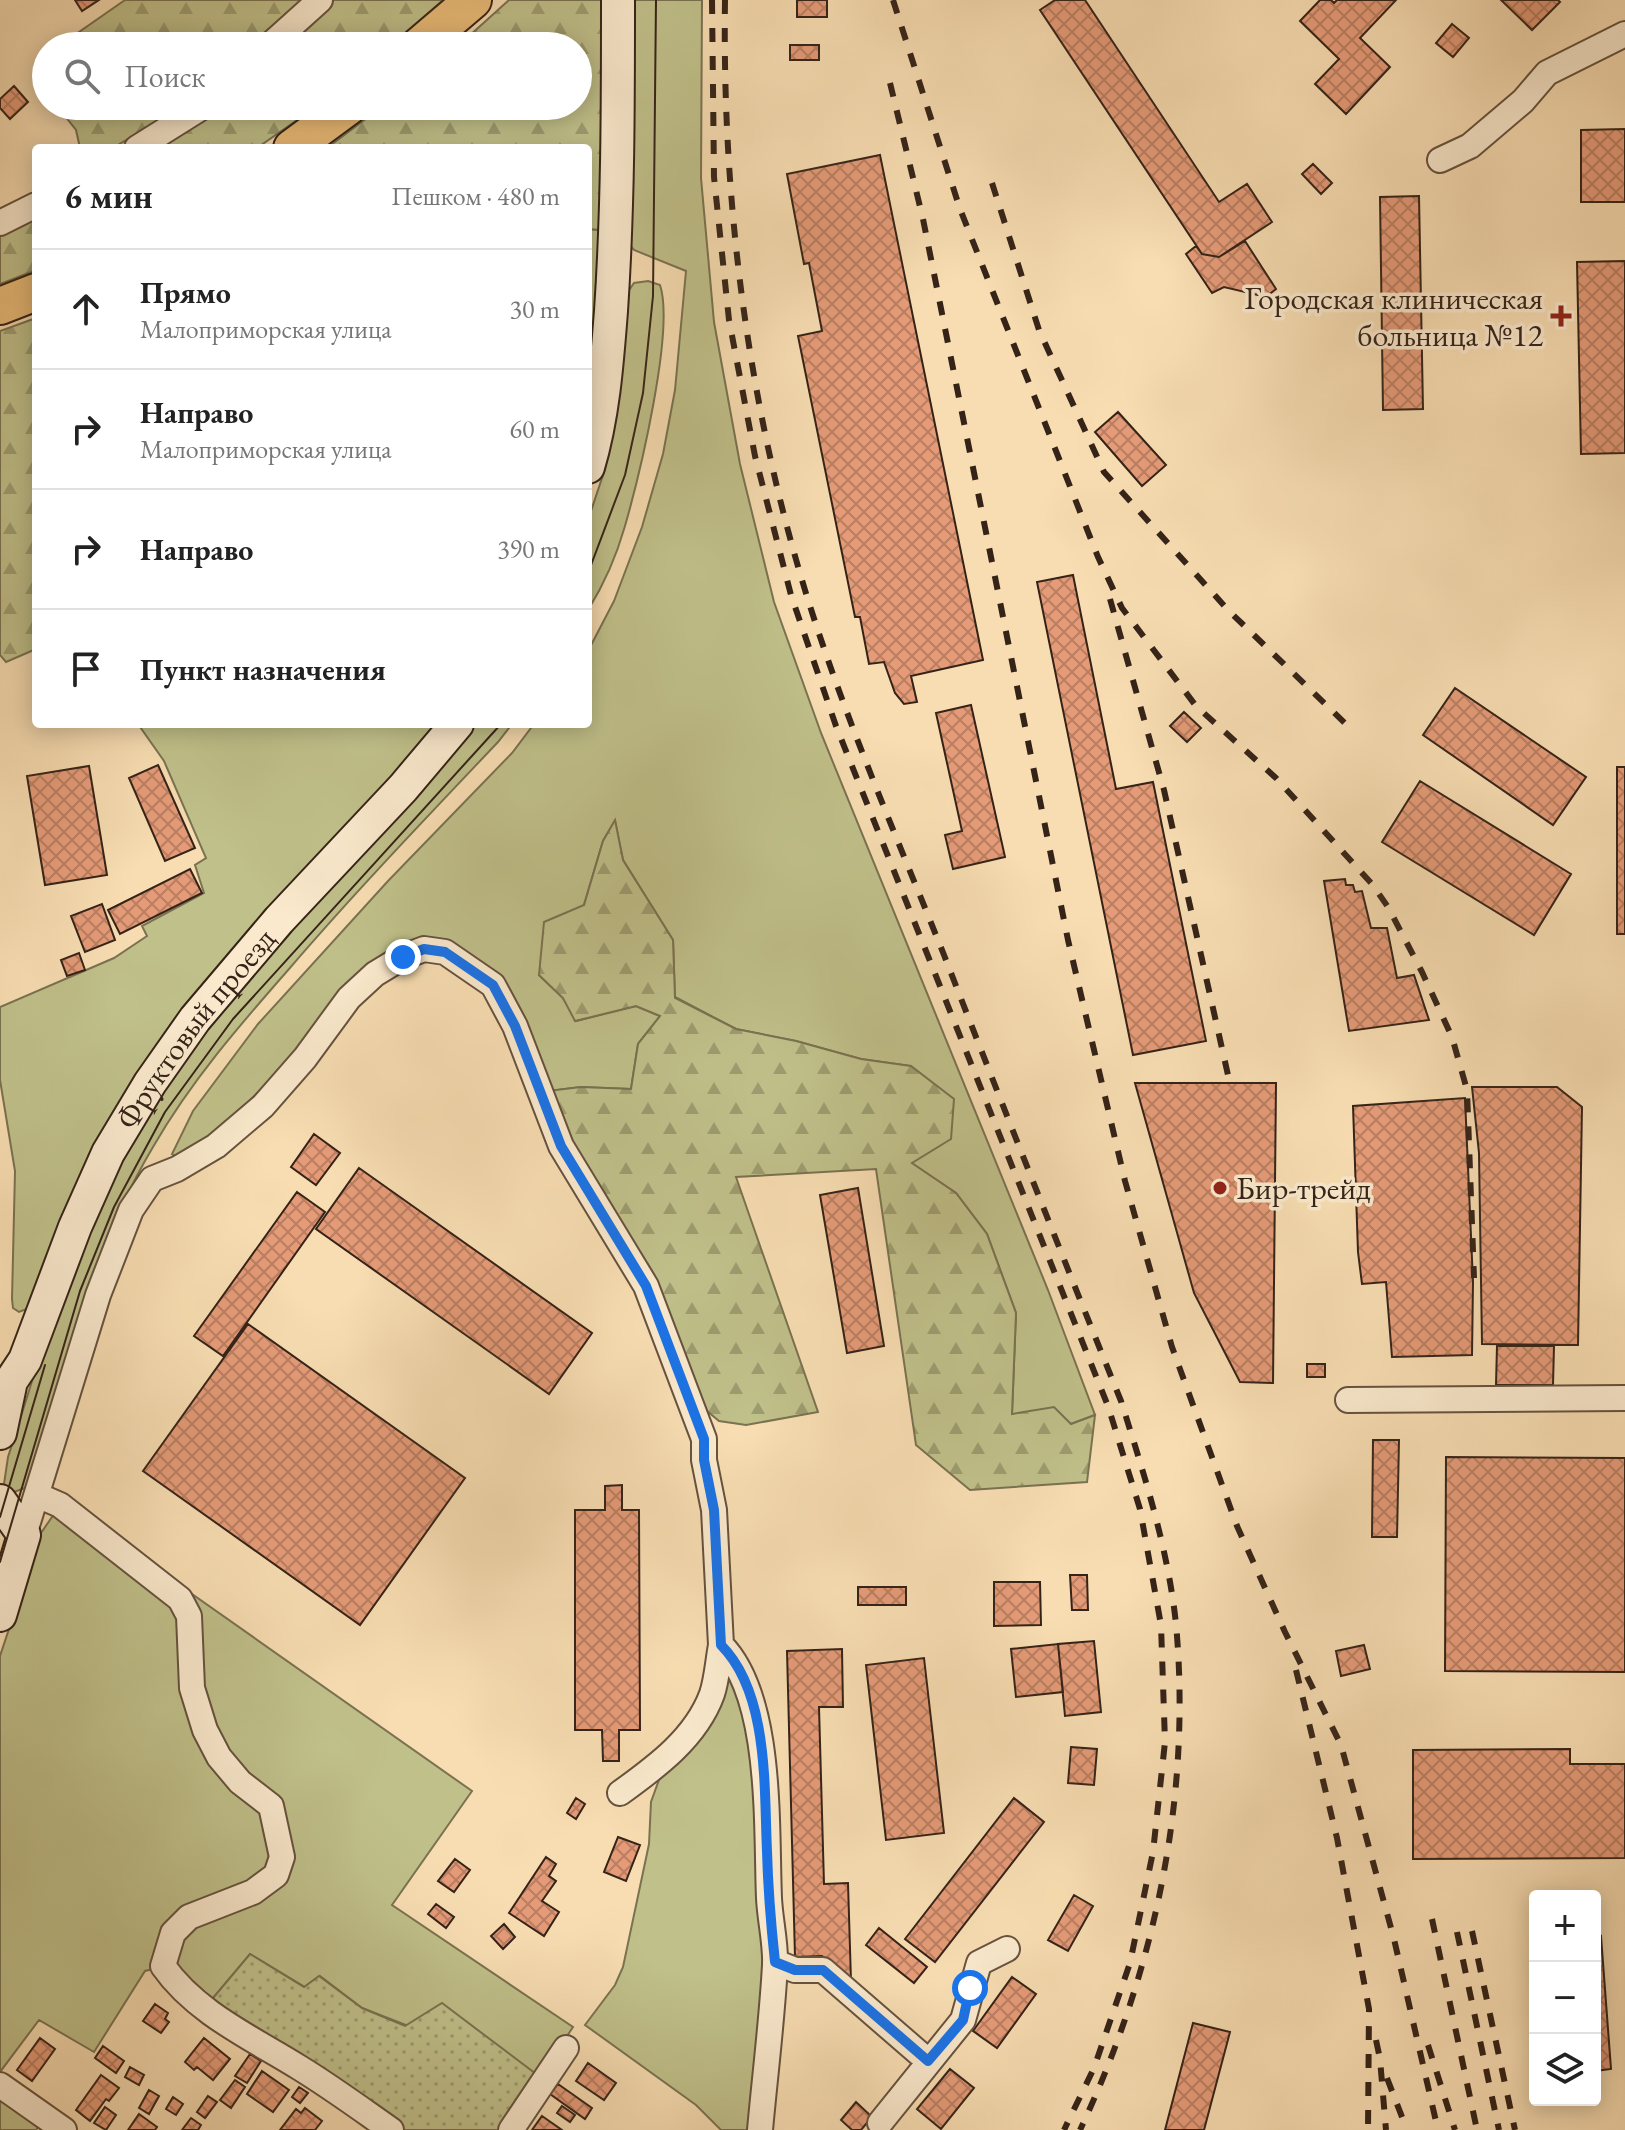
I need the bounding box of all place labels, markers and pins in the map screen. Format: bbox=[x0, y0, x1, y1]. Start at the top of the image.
place label: Городская клиническая больница №12 bbox=[1244, 277, 1544, 356]
marker: Городская клиническая больница №12 bbox=[1550, 305, 1572, 327]
place label: Бир-трейд bbox=[1236, 1167, 1371, 1209]
marker: Бир-трейд bbox=[1211, 1179, 1229, 1197]

